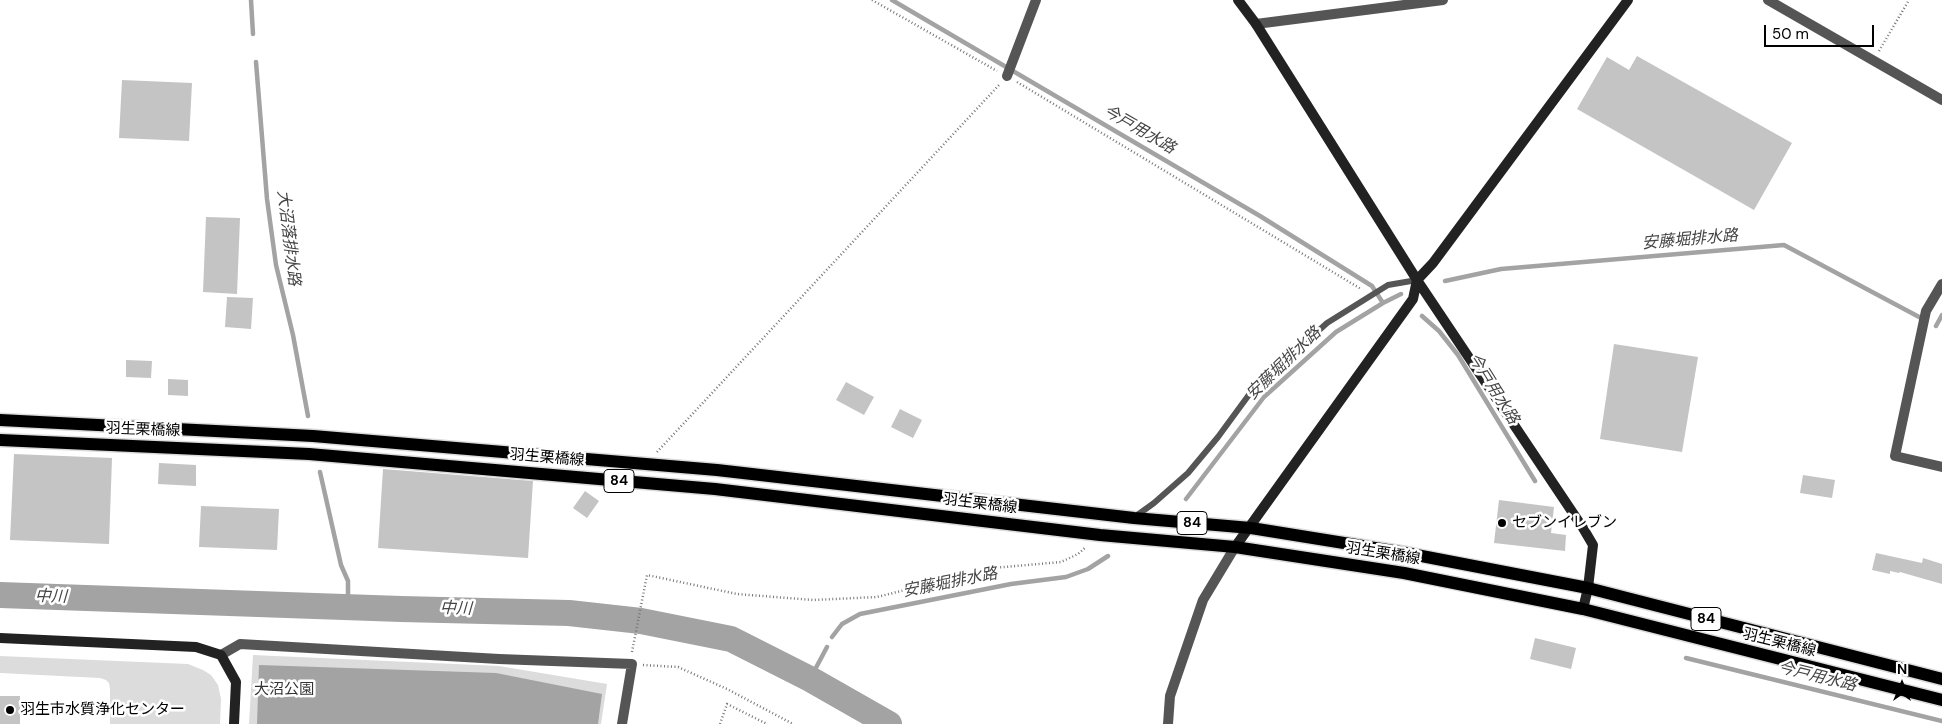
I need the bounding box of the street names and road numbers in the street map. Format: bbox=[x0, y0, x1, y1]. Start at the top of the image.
street label: 羽生栗橋線 bbox=[105, 420, 181, 440]
street label: 羽生栗橋線 bbox=[509, 446, 585, 470]
road number: 84 bbox=[604, 470, 634, 492]
street label: 羽生栗橋線 bbox=[942, 490, 1018, 518]
road number: 84 bbox=[1177, 512, 1207, 534]
street label: 羽生栗橋線 bbox=[1345, 539, 1421, 569]
road number: 84 bbox=[1691, 608, 1721, 630]
street label: 羽生栗橋線 bbox=[1740, 625, 1818, 661]

